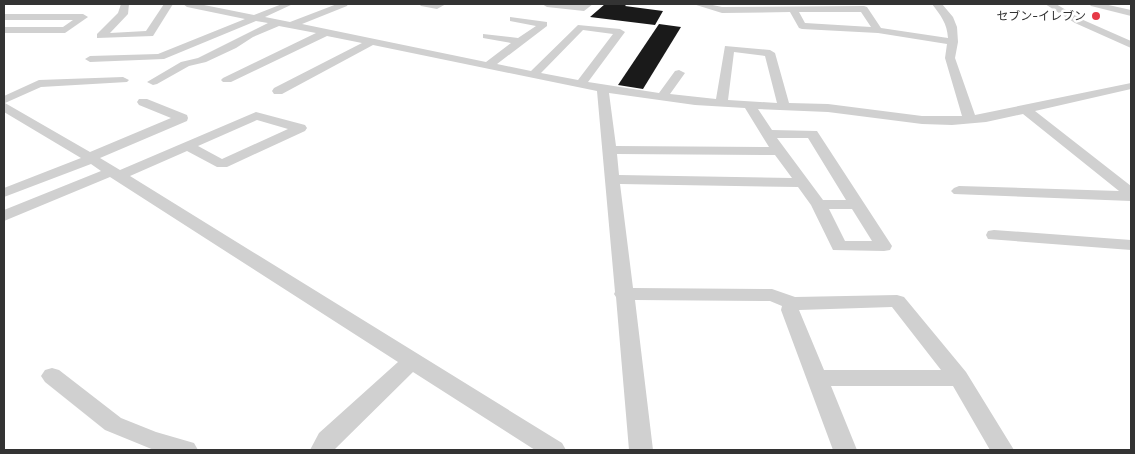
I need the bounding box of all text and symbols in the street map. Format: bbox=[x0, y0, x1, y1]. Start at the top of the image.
place label: セブン-イレブン bbox=[996, 9, 1086, 23]
marker: セブン-イレブン bbox=[1090, 10, 1102, 22]

